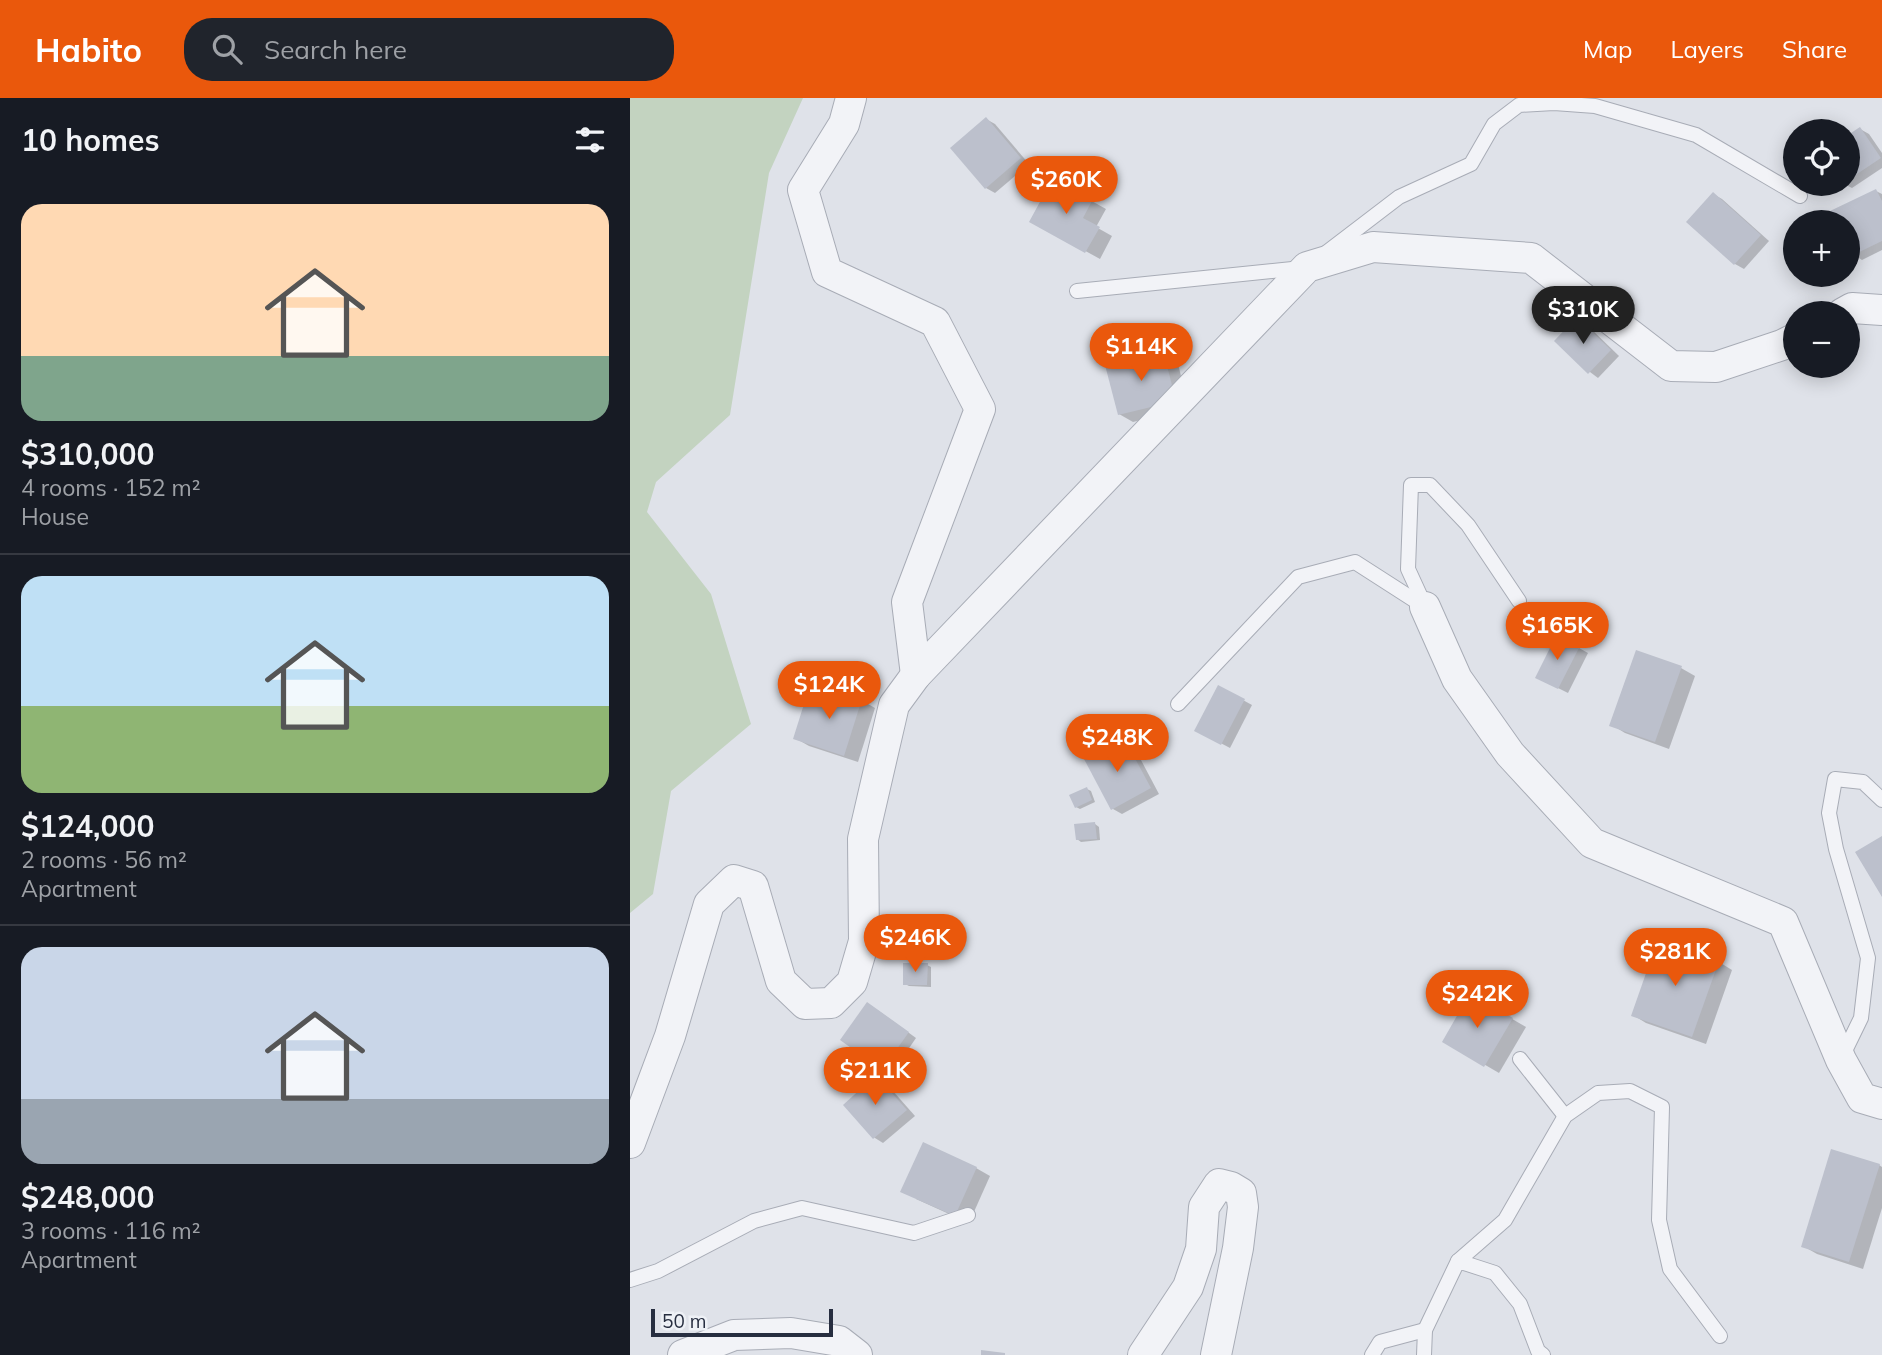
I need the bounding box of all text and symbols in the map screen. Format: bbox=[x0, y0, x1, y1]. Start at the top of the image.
search box bbox=[184, 18, 674, 81]
text: Habito bbox=[35, 29, 142, 70]
icon: search bbox=[208, 30, 246, 68]
text: Search here bbox=[264, 33, 407, 66]
text: Map bbox=[1583, 34, 1632, 64]
text: Layers bbox=[1670, 34, 1744, 64]
text: Share bbox=[1782, 34, 1847, 64]
map controls bbox=[1783, 119, 1860, 378]
button: locate bbox=[1783, 119, 1860, 196]
text: 10 homes bbox=[21, 121, 160, 159]
icon: filters bbox=[571, 121, 609, 159]
pin: $260K bbox=[1017, 156, 1115, 216]
text: $260K bbox=[1031, 164, 1101, 193]
button: + bbox=[1783, 210, 1860, 287]
icon: home bbox=[252, 250, 378, 376]
pin: $310K bbox=[1534, 286, 1632, 346]
text: $310K bbox=[1548, 294, 1618, 323]
button: − bbox=[1783, 301, 1860, 378]
pin: $114K bbox=[1092, 324, 1190, 383]
text: $114K bbox=[1106, 331, 1176, 360]
text: $310,000 bbox=[21, 435, 154, 473]
text: 4 rooms · 152 m² bbox=[21, 473, 201, 502]
text: House bbox=[21, 502, 89, 531]
pin: $165K bbox=[1508, 602, 1606, 662]
text: $165K bbox=[1522, 610, 1592, 639]
icon: home bbox=[252, 622, 378, 748]
pin: $124K bbox=[780, 662, 878, 721]
text: $124K bbox=[794, 669, 864, 698]
pin: $248K bbox=[1068, 714, 1166, 774]
text: $248K bbox=[1082, 722, 1152, 751]
text: $124,000 bbox=[21, 807, 154, 845]
text: 2 rooms · 56 m² bbox=[21, 845, 187, 874]
text: Apartment bbox=[21, 874, 137, 903]
pin: $246K bbox=[866, 914, 964, 974]
text: $246K bbox=[880, 922, 950, 951]
pin: $281K bbox=[1626, 928, 1724, 988]
text: $281K bbox=[1640, 936, 1710, 965]
pin: $242K bbox=[1428, 970, 1526, 1030]
text: $242K bbox=[1442, 978, 1512, 1007]
icon: home bbox=[252, 993, 378, 1119]
pin: $211K bbox=[826, 1048, 924, 1107]
text: $211K bbox=[840, 1055, 910, 1084]
text: $248,000 bbox=[21, 1178, 154, 1216]
text: 3 rooms · 116 m² bbox=[21, 1216, 201, 1245]
text: Apartment bbox=[21, 1245, 137, 1274]
scale bar bbox=[651, 1306, 833, 1338]
text: 50 m bbox=[662, 1309, 706, 1333]

